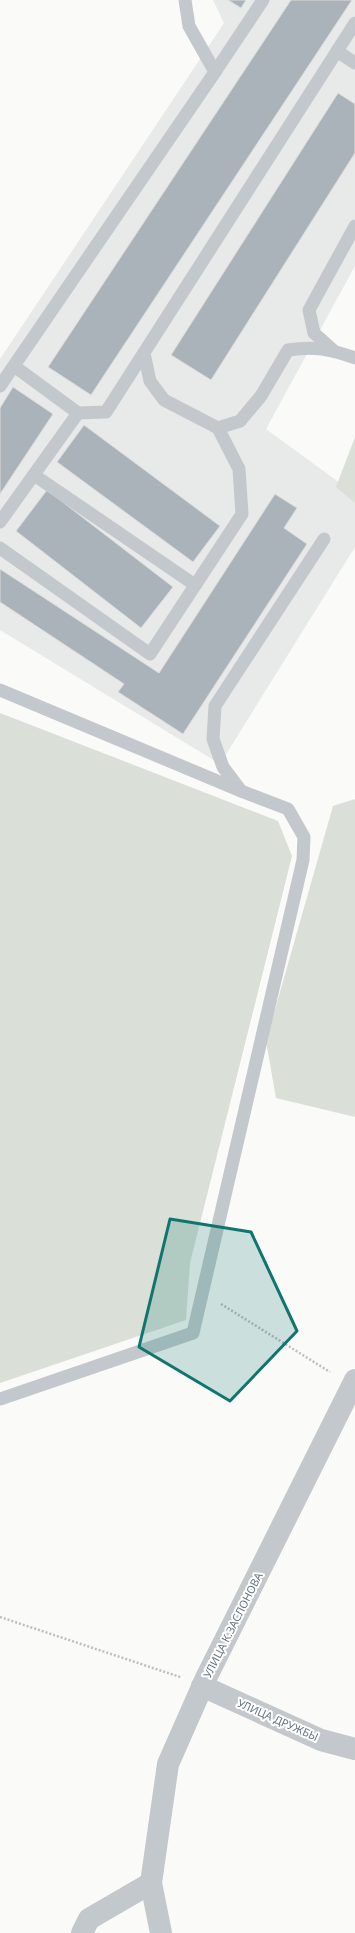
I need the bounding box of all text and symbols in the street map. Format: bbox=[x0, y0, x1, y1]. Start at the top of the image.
street label: УЛИЦА К.ЗАСЛОНОВА bbox=[199, 1569, 266, 1680]
street label: УЛИЦА ДРУЖБЫ bbox=[235, 1695, 321, 1744]

